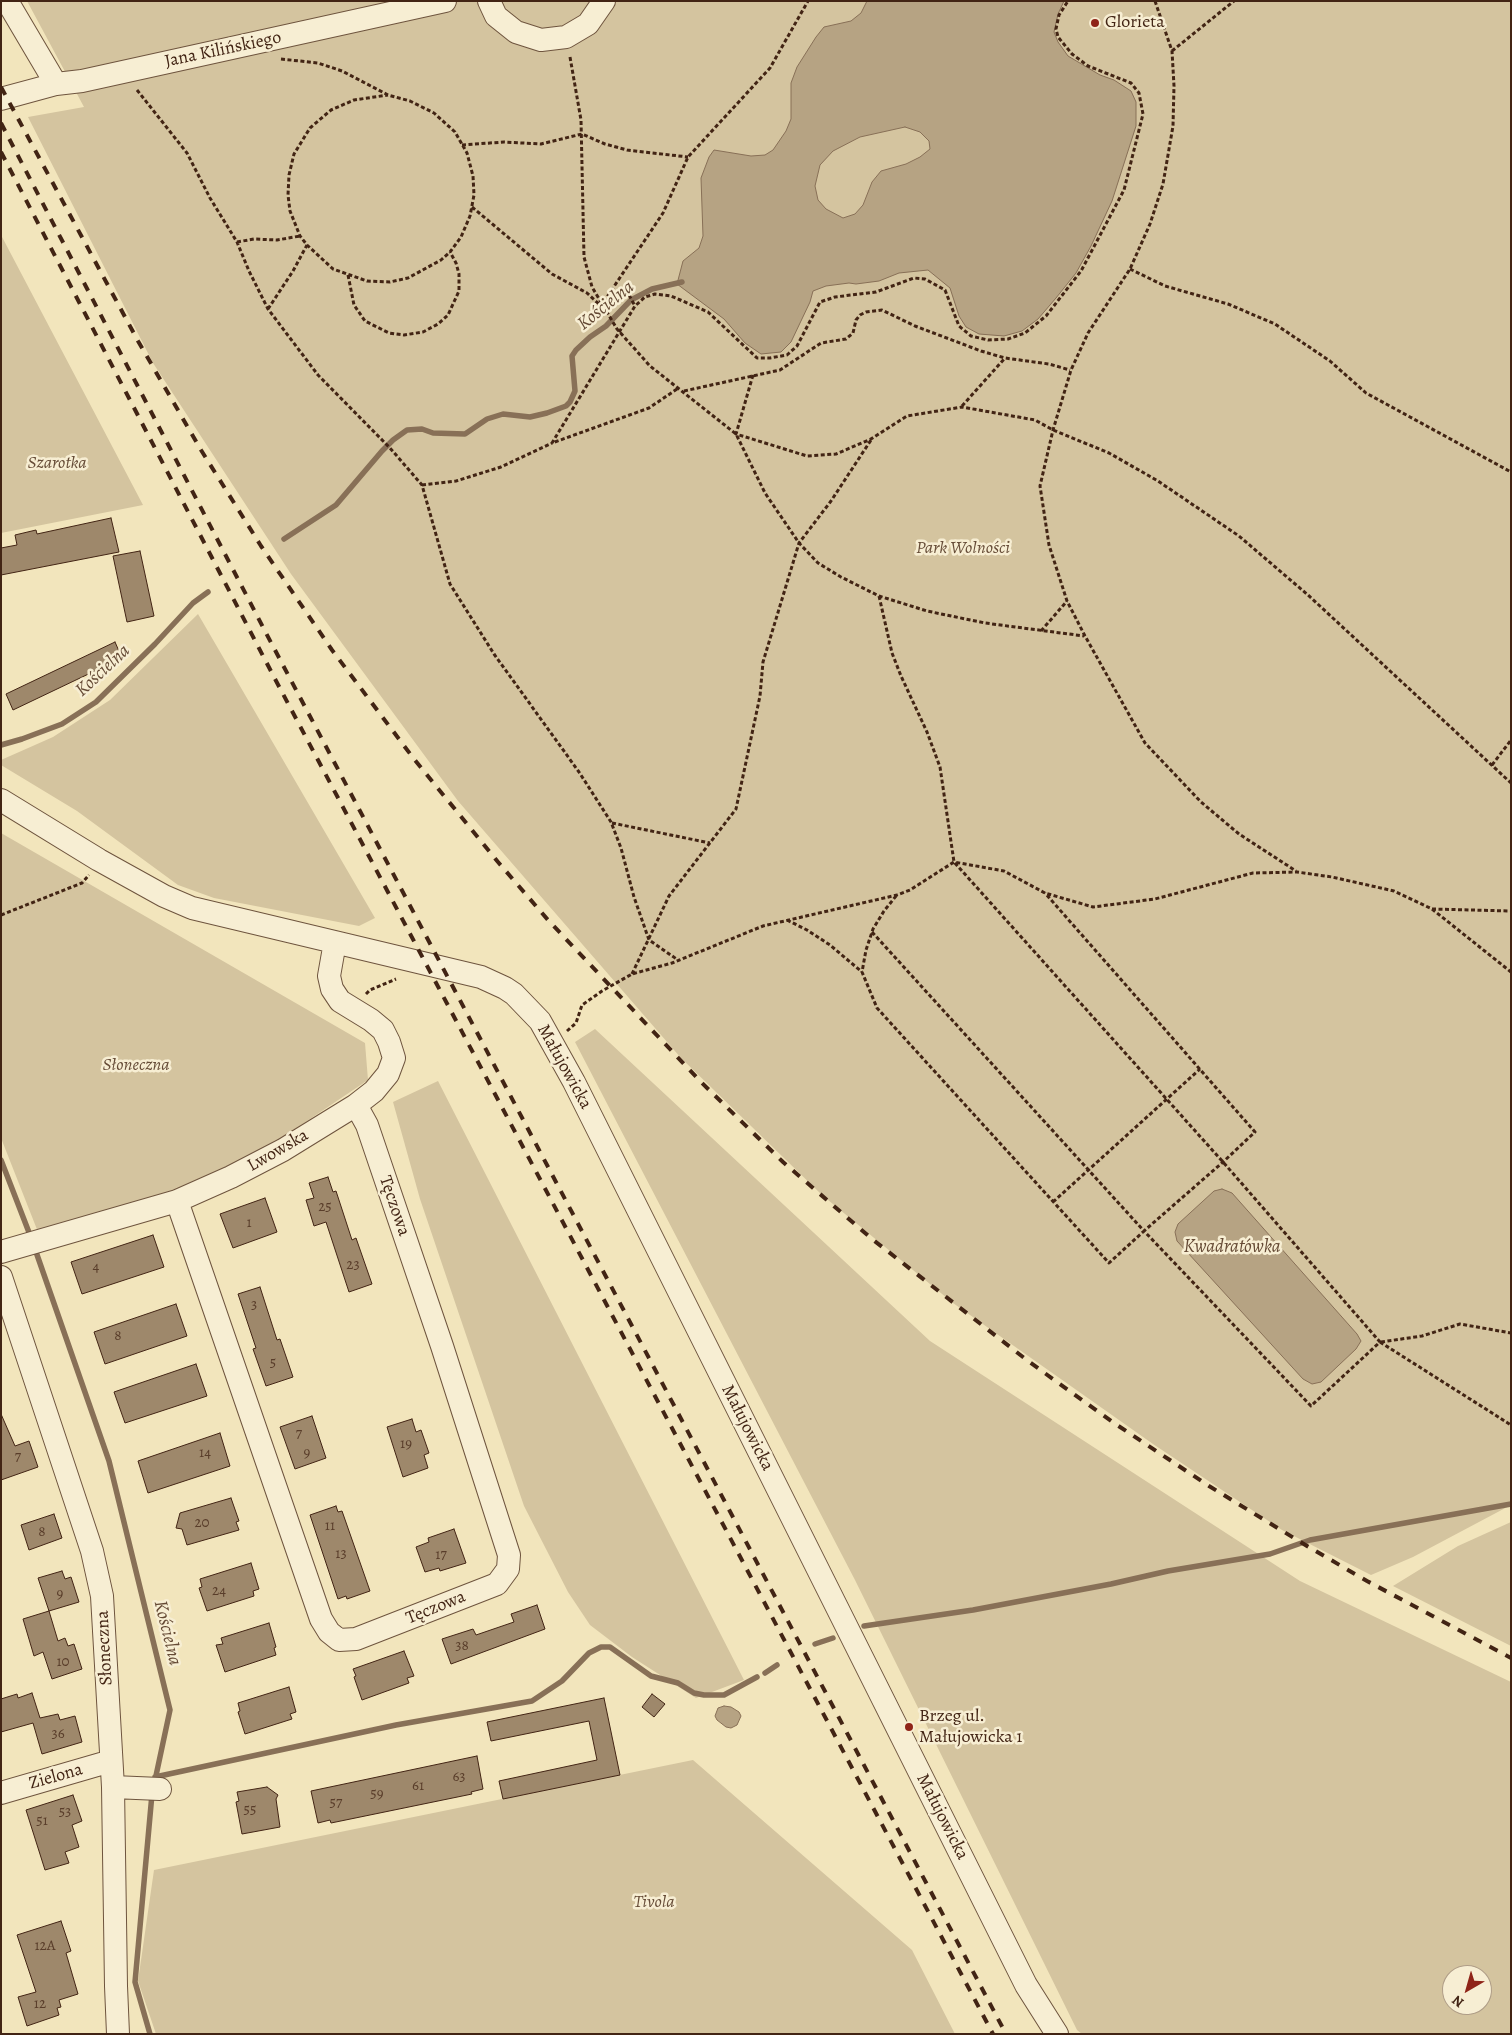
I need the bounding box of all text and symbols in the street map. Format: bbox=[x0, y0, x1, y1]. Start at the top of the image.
place label: Glorieta bbox=[1105, 12, 1165, 34]
marker: Glorieta bbox=[1089, 17, 1101, 29]
street label: Jana Kilińskiego bbox=[163, 27, 283, 73]
water label: Kościelna bbox=[573, 276, 639, 336]
park label: Szarotka bbox=[27, 453, 87, 475]
park label: Park Wolności bbox=[916, 538, 1010, 560]
water label: Kościelna bbox=[71, 640, 135, 702]
street label: Małujowicka bbox=[532, 1021, 596, 1113]
park label: Słoneczna bbox=[102, 1055, 170, 1077]
street label: Lwowska bbox=[244, 1125, 312, 1177]
street label: Tęczowa bbox=[374, 1173, 414, 1239]
house number: 25 bbox=[318, 1198, 332, 1216]
house number: 1 bbox=[246, 1214, 252, 1232]
water label: Kwadratówka bbox=[1183, 1236, 1281, 1258]
house number: 23 bbox=[346, 1256, 360, 1274]
house number: 4 bbox=[93, 1258, 99, 1276]
house number: 3 bbox=[251, 1296, 257, 1314]
house number: 8 bbox=[114, 1327, 122, 1345]
house number: 5 bbox=[270, 1354, 276, 1372]
street label: Małujowicka bbox=[716, 1381, 778, 1475]
house number: 7 bbox=[296, 1425, 302, 1443]
house number: 19 bbox=[400, 1435, 412, 1453]
house number: 14 bbox=[199, 1444, 211, 1462]
house number: 9 bbox=[304, 1444, 310, 1462]
house number: 7 bbox=[15, 1448, 21, 1466]
house number: 20 bbox=[194, 1514, 210, 1532]
house number: 11 bbox=[325, 1517, 335, 1535]
house number: 8 bbox=[38, 1523, 46, 1541]
house number: 13 bbox=[335, 1545, 347, 1563]
house number: 17 bbox=[435, 1546, 447, 1564]
house number: 24 bbox=[212, 1582, 226, 1600]
house number: 9 bbox=[57, 1585, 63, 1603]
street label: Tęczowa bbox=[403, 1586, 469, 1630]
water label: Kościelna bbox=[148, 1598, 186, 1668]
street label: Słoneczna bbox=[92, 1610, 118, 1686]
house number: 38 bbox=[455, 1637, 469, 1655]
house number: 10 bbox=[56, 1653, 70, 1671]
place label: Brzeg ul. Małujowicka 1 bbox=[919, 1706, 1022, 1748]
marker: Brzeg ul. Małujowicka 1 bbox=[903, 1721, 915, 1733]
house number: 36 bbox=[51, 1725, 65, 1743]
street label: Zielona bbox=[27, 1759, 85, 1795]
house number: 63 bbox=[452, 1768, 466, 1786]
street label: Małujowicka bbox=[911, 1770, 973, 1864]
house number: 61 bbox=[412, 1777, 424, 1795]
house number: 59 bbox=[370, 1785, 384, 1803]
house number: 57 bbox=[330, 1794, 342, 1812]
house number: 55 bbox=[244, 1801, 256, 1819]
house number: 53 bbox=[59, 1803, 71, 1821]
house number: 51 bbox=[36, 1812, 48, 1830]
park label: Tivola bbox=[633, 1892, 675, 1914]
house number: 12A bbox=[34, 1937, 56, 1955]
north arrow bbox=[1442, 1965, 1492, 2015]
text: N bbox=[1448, 1991, 1468, 2012]
house number: 12 bbox=[34, 1995, 46, 2013]

